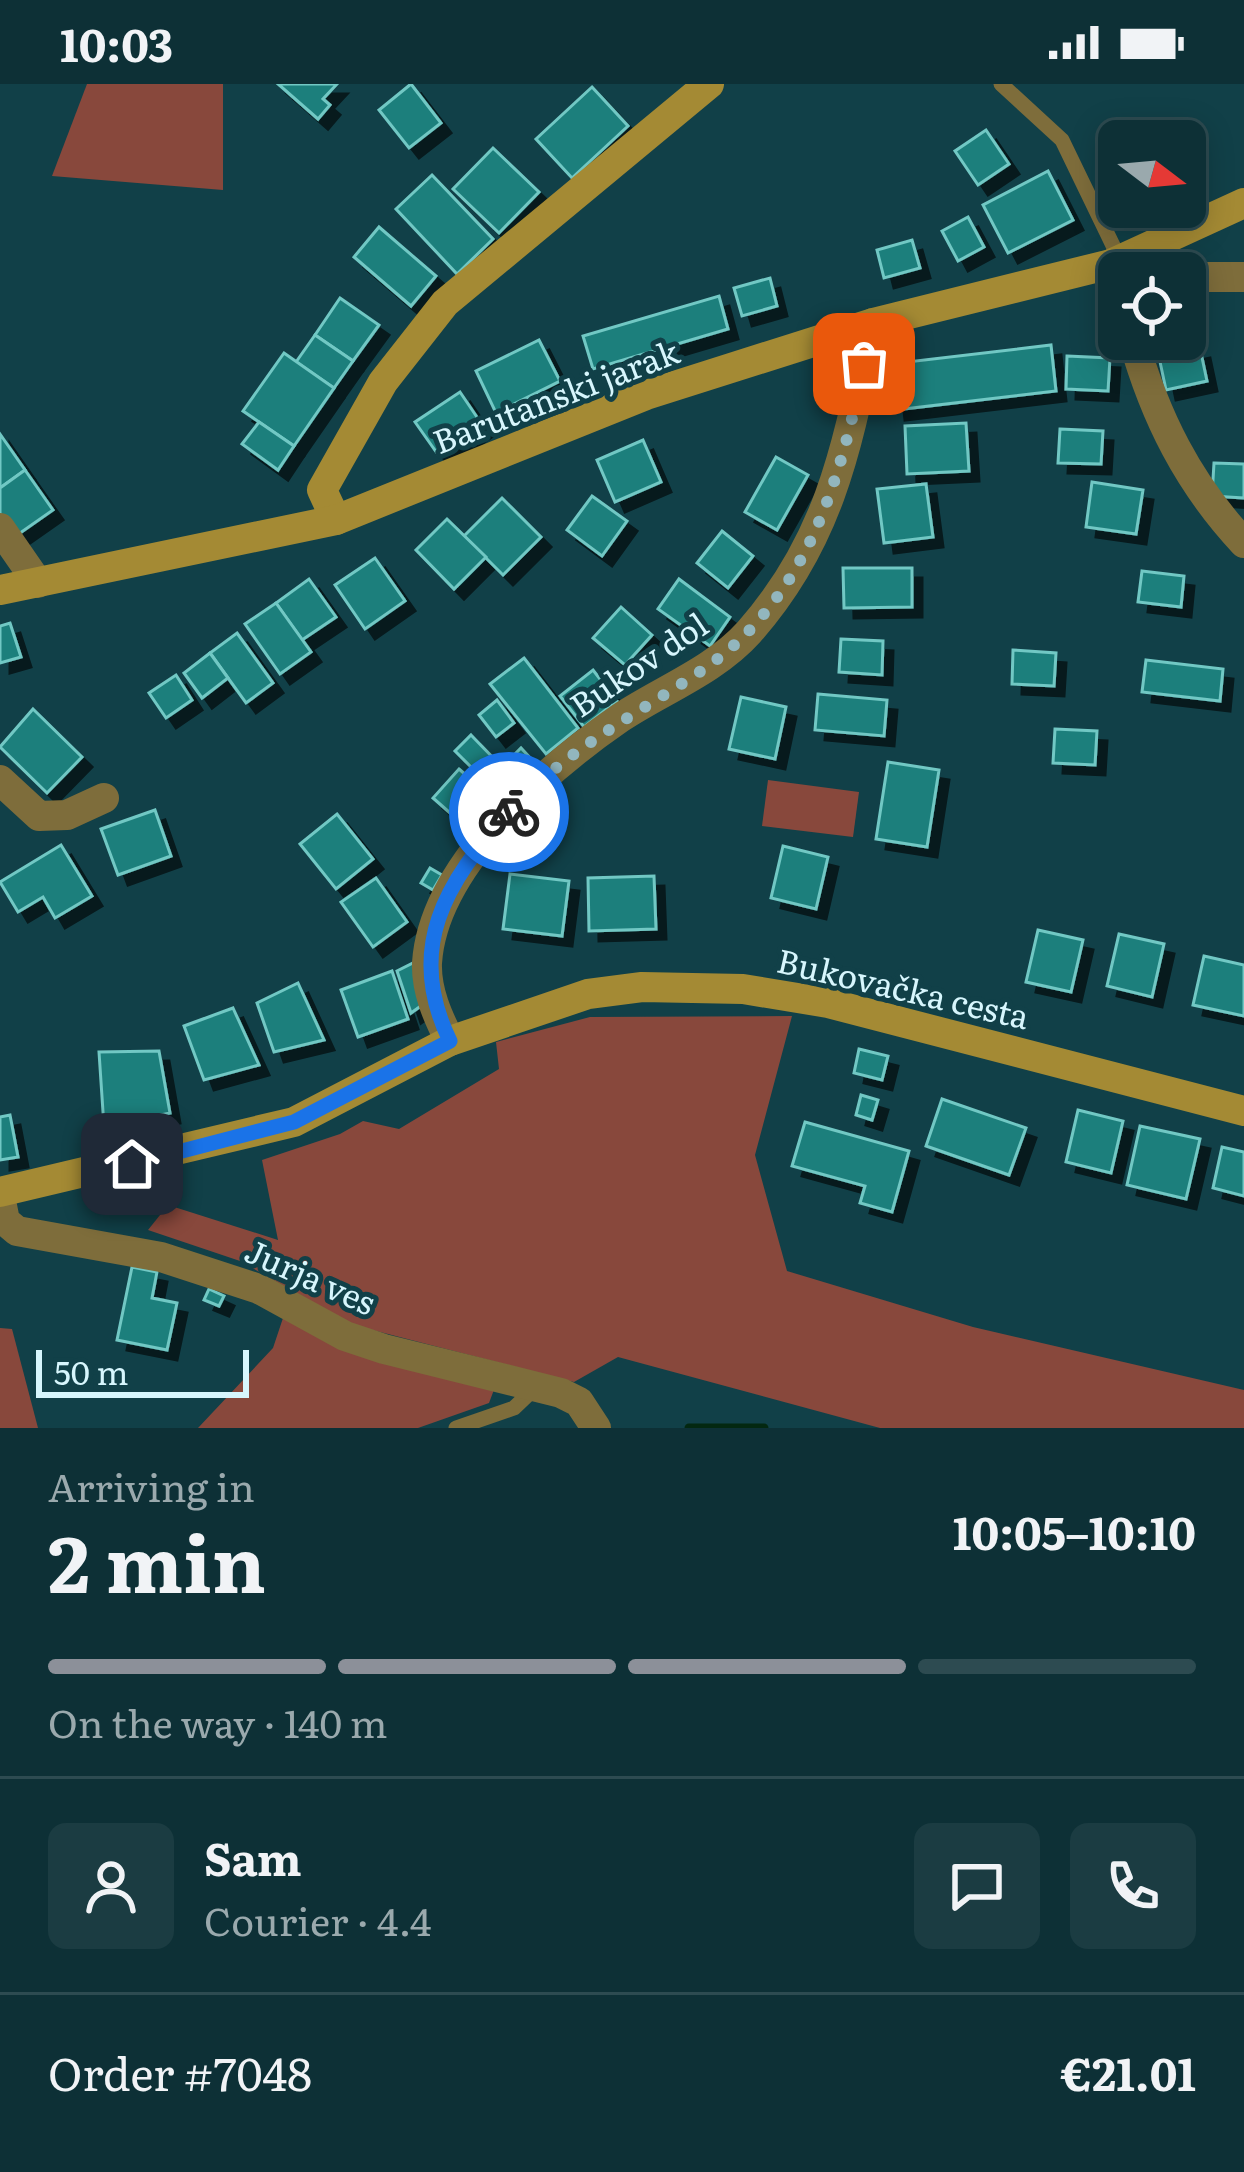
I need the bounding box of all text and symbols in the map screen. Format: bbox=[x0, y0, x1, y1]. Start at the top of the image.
text: 10:03 bbox=[60, 9, 173, 76]
north arrow bbox=[1098, 120, 1206, 228]
map controls bbox=[1098, 120, 1206, 360]
button: locate bbox=[1098, 252, 1206, 360]
pin bbox=[813, 313, 915, 415]
street label: Barutanski jarak bbox=[425, 325, 686, 464]
icon: bag bbox=[831, 331, 897, 397]
street label: Bukov dol bbox=[559, 599, 716, 727]
courier bbox=[449, 752, 569, 872]
icon: bike bbox=[476, 779, 542, 845]
street label: Bukovačka cesta bbox=[773, 934, 1034, 1039]
pin bbox=[81, 1113, 183, 1215]
icon: home bbox=[99, 1131, 165, 1197]
street label: Jurja ves bbox=[238, 1224, 384, 1325]
scale bar bbox=[36, 1344, 249, 1397]
text: 50 m bbox=[54, 1346, 128, 1395]
text: Arriving in bbox=[48, 1456, 255, 1514]
text: 10:05–10:10 bbox=[953, 1497, 1196, 1564]
text: 2 min bbox=[48, 1501, 266, 1617]
text: On the way · 140 m bbox=[48, 1692, 388, 1750]
button: person bbox=[48, 1823, 174, 1949]
text: Sam bbox=[204, 1823, 302, 1890]
button: chat bbox=[914, 1823, 1040, 1949]
button: phone bbox=[1070, 1823, 1196, 1949]
text: Courier · 4.4 bbox=[204, 1890, 431, 1948]
text: Order #7048 bbox=[48, 2038, 312, 2105]
text: €21.01 bbox=[1061, 2038, 1196, 2105]

